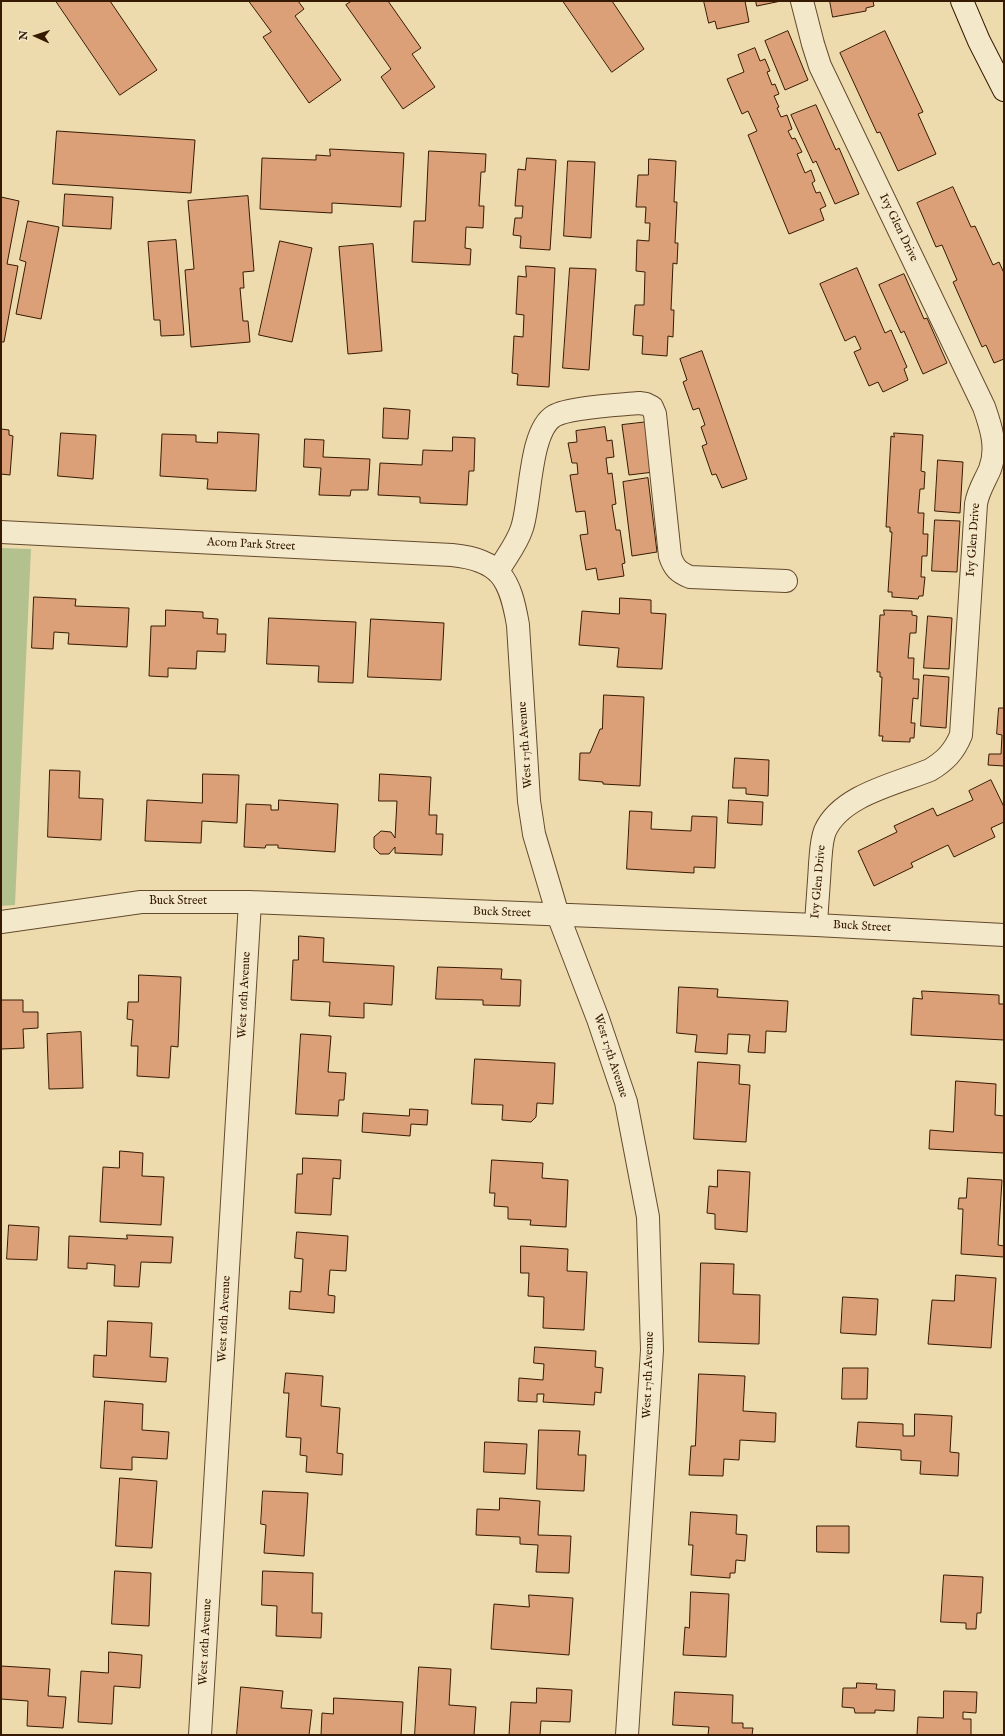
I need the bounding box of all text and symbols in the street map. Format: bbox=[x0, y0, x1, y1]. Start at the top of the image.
north arrow bbox=[16, 16, 56, 56]
text: N bbox=[17, 30, 31, 40]
street label: Ivy Glen Drive bbox=[875, 192, 921, 264]
street label: Ivy Glen Drive bbox=[964, 503, 984, 577]
street label: Acorn Park Street bbox=[206, 535, 296, 555]
street label: West 17th Avenue bbox=[516, 701, 536, 789]
street label: Ivy Glen Drive bbox=[809, 845, 829, 919]
street label: Buck Street bbox=[149, 895, 207, 909]
street label: Buck Street bbox=[473, 905, 531, 921]
street label: Buck Street bbox=[833, 918, 891, 936]
street label: West 16th Avenue bbox=[236, 951, 254, 1039]
street label: West 17th Avenue bbox=[590, 1012, 630, 1100]
street label: West 16th Avenue bbox=[216, 1275, 234, 1363]
street label: West 17th Avenue bbox=[640, 1331, 658, 1419]
street label: West 16th Avenue bbox=[197, 1598, 215, 1686]

